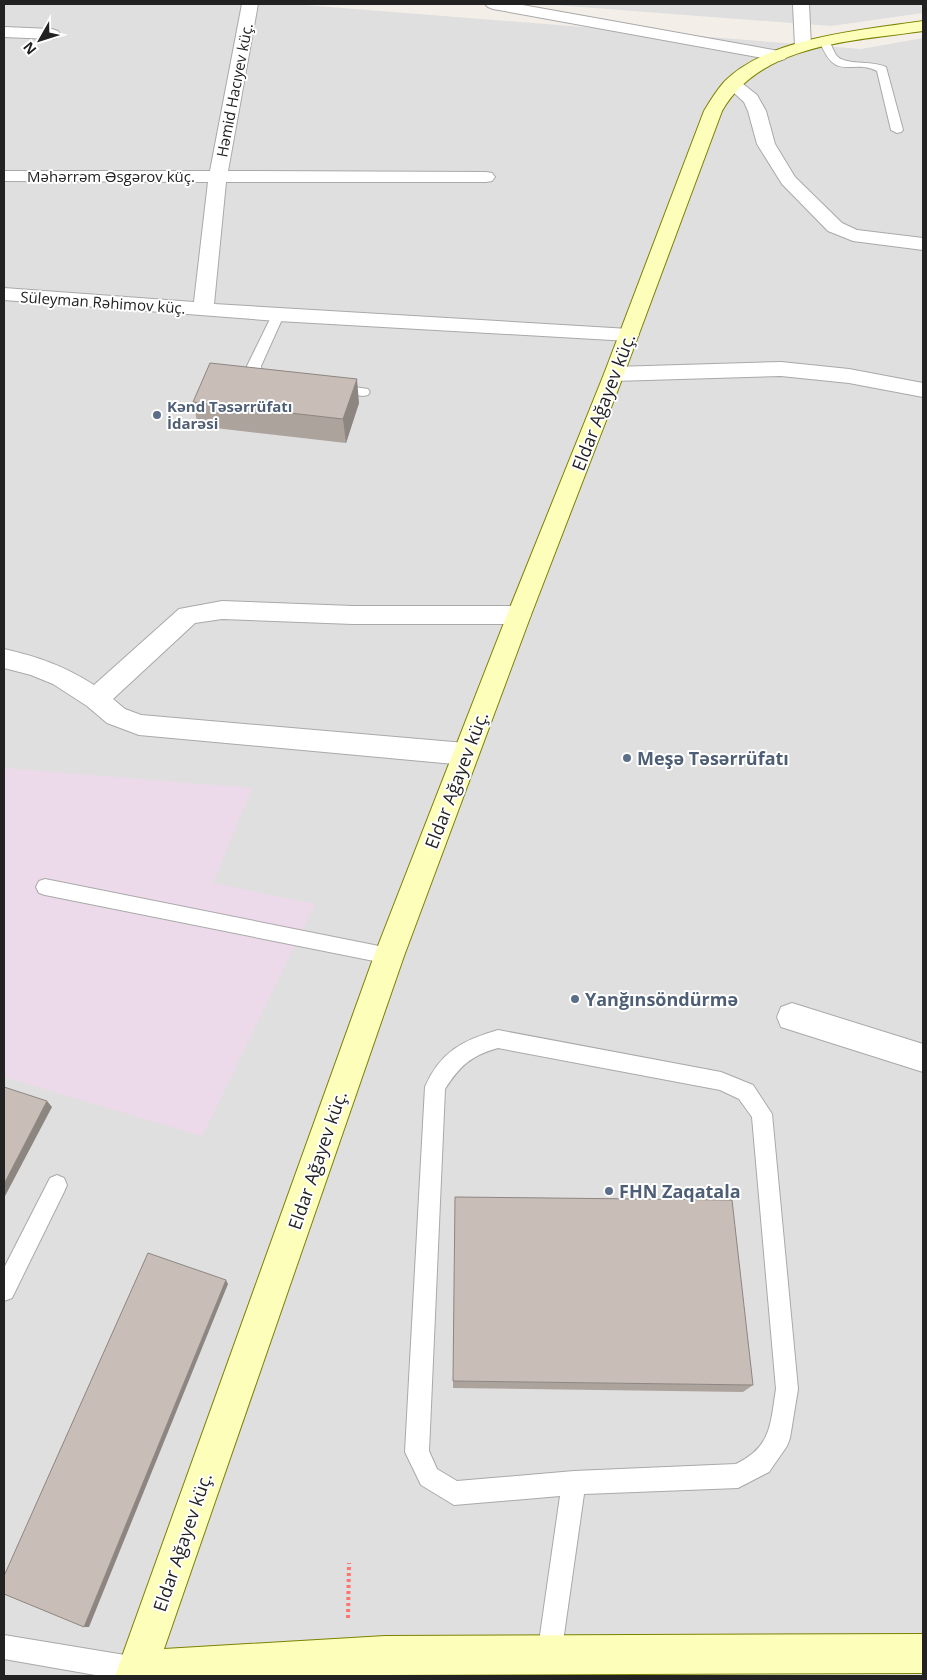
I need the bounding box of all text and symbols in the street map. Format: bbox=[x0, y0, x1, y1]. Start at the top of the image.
north arrow bbox=[15, 15, 65, 65]
street label: Həmid Hacıyev küç. bbox=[211, 21, 257, 159]
text: N bbox=[19, 38, 40, 59]
street label: Məhərrəm Əsgərov küç. bbox=[27, 166, 195, 186]
street label: Süleyman Rəhimov küç. bbox=[20, 286, 186, 318]
street label: Eldar Ağayev küç. bbox=[566, 330, 640, 474]
place label: Kənd Təsərrüfatı İdarəsi bbox=[167, 396, 292, 433]
marker: Kənd Təsərrüfatı İdarəsi bbox=[151, 409, 163, 421]
street label: Eldar Ağayev küç. bbox=[419, 708, 493, 852]
place label: Meşə Təsərrüfatı bbox=[637, 746, 789, 770]
marker: Meşə Təsərrüfatı bbox=[621, 752, 633, 764]
place label: Yanğınsöndürmə bbox=[585, 987, 738, 1011]
marker: Yanğınsöndürmə bbox=[569, 993, 581, 1005]
street label: Eldar Ağayev küç. bbox=[282, 1087, 352, 1233]
place label: FHN Zaqatala bbox=[619, 1179, 741, 1203]
marker: FHN Zaqatala bbox=[603, 1185, 615, 1197]
street label: Eldar Ağayev küç. bbox=[147, 1469, 217, 1615]

